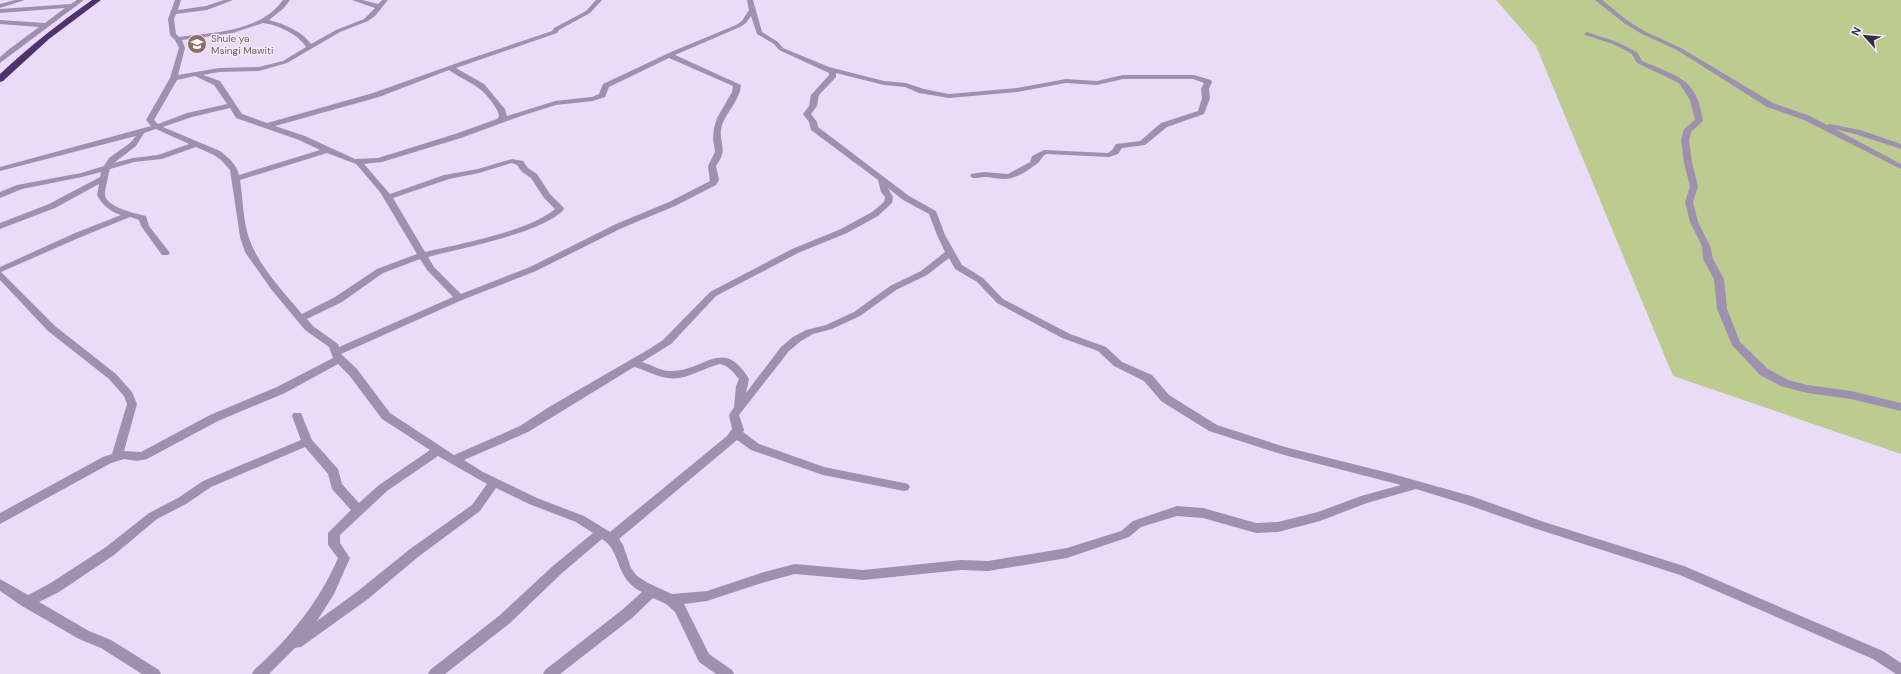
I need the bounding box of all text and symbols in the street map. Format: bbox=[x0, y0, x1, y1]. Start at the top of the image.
north arrow bbox=[1845, 16, 1885, 56]
text: N bbox=[1848, 25, 1864, 38]
place label: Shule ya Msingi Mawiti bbox=[211, 32, 273, 57]
school or university icon: Shule ya Msingi Mawiti bbox=[186, 33, 208, 55]

